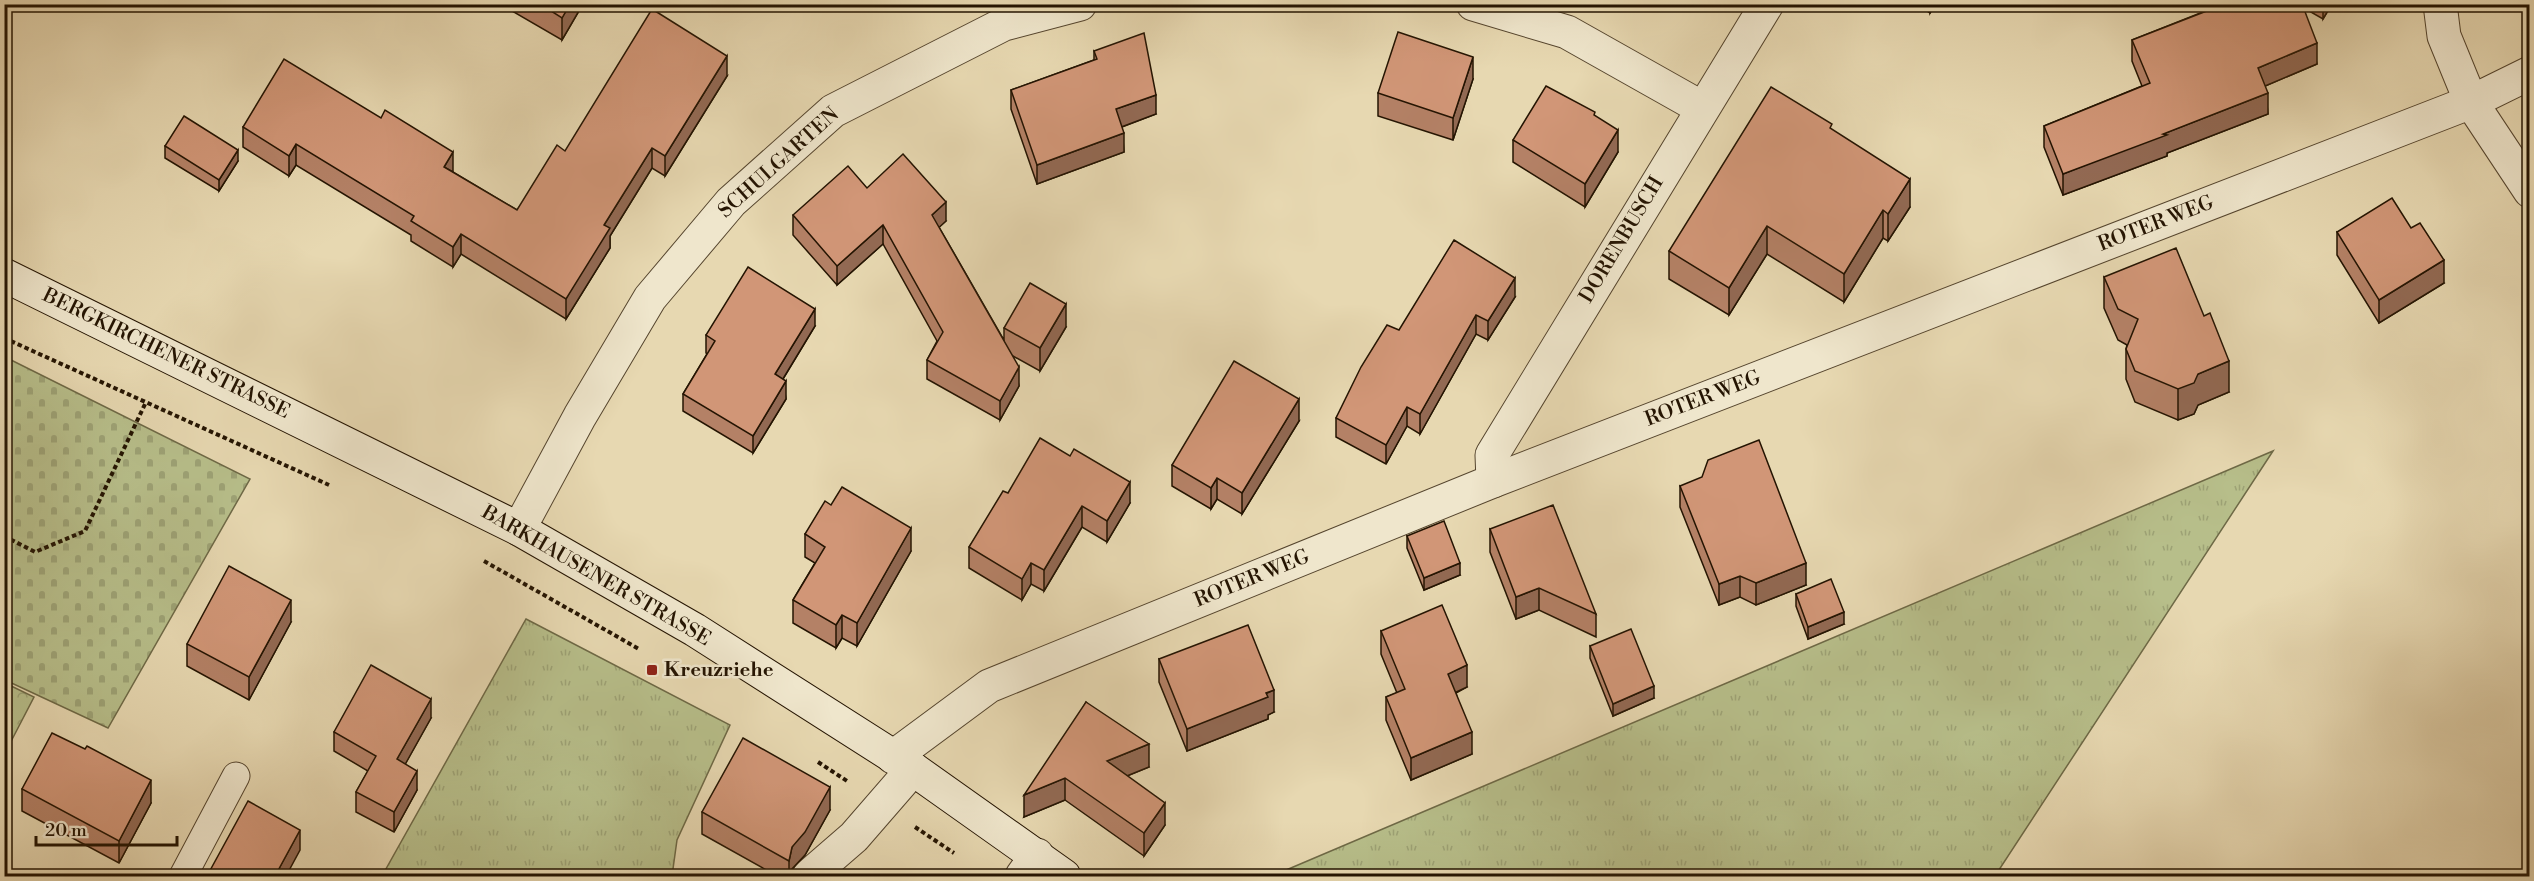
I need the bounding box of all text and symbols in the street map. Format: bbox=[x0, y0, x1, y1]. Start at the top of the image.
street label: SCHULGARTEN bbox=[714, 102, 845, 224]
street label: DORENBUSCH bbox=[1574, 172, 1670, 308]
street label: ROTER WEG bbox=[2095, 190, 2218, 258]
street label: BERGKIRCHENER STRASSE bbox=[37, 283, 294, 425]
street label: ROTER WEG bbox=[1642, 365, 1765, 433]
street label: BARKHAUSENER STRASSE bbox=[476, 500, 715, 652]
street label: ROTER WEG bbox=[1191, 544, 1313, 613]
place label: Kreuzriehe bbox=[664, 658, 774, 683]
marker: Kreuzriehe bbox=[645, 663, 659, 677]
scale bar bbox=[36, 809, 177, 847]
text: 20 m bbox=[45, 819, 87, 842]

